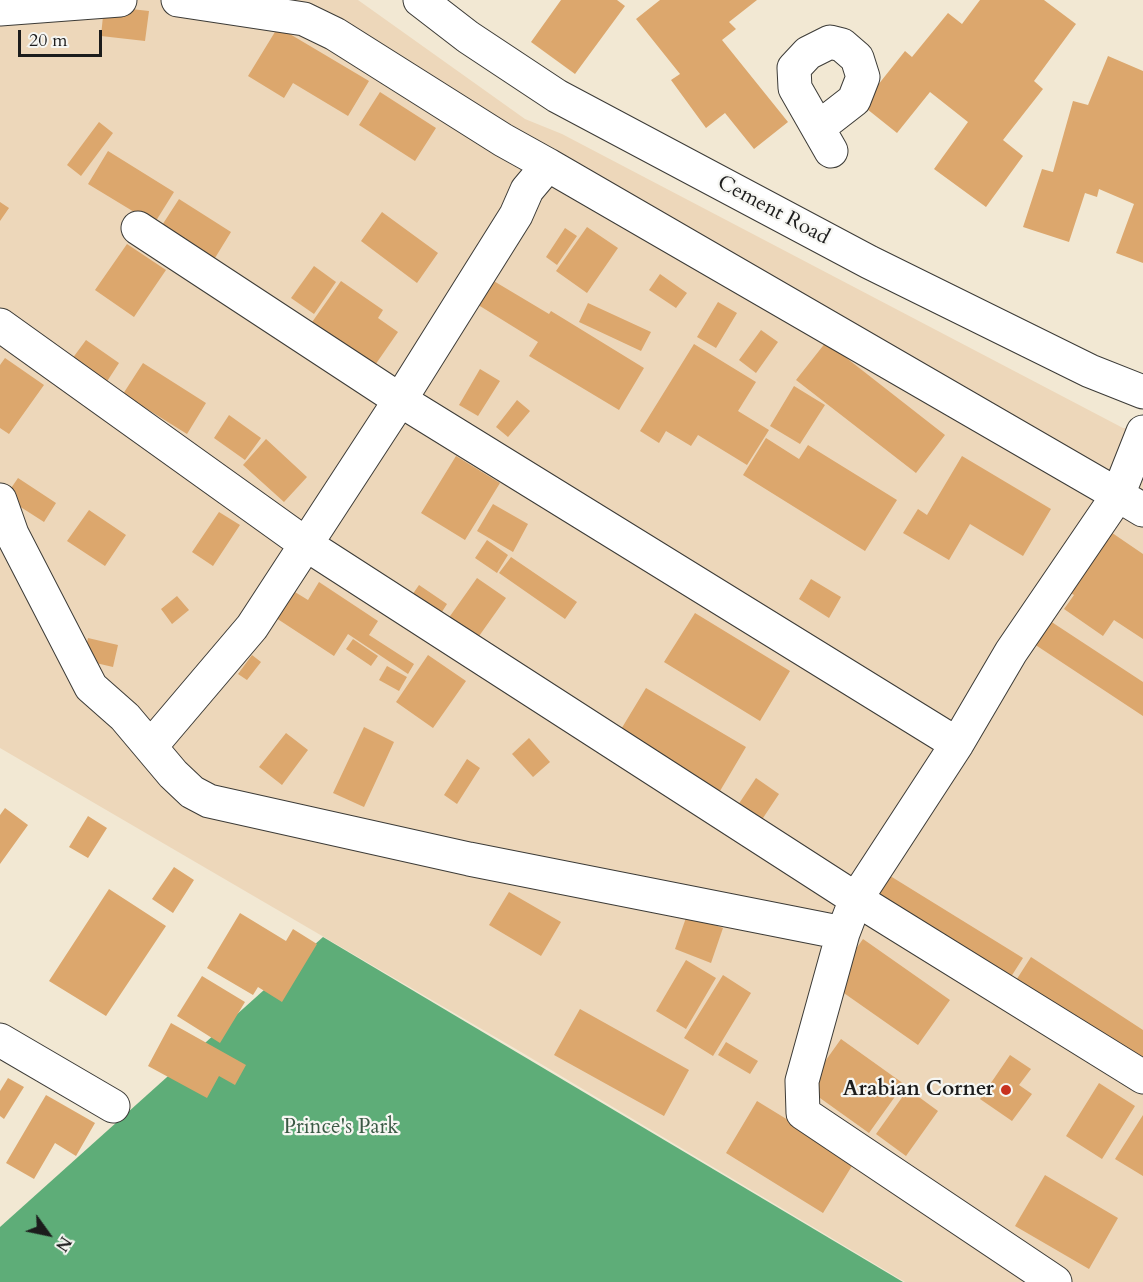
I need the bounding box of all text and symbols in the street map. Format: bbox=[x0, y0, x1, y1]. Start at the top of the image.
scale bar bbox=[21, 18, 105, 56]
text: 20 m bbox=[29, 28, 68, 53]
street label: Cement Road bbox=[713, 171, 833, 251]
place label: Arabian Corner bbox=[843, 1077, 994, 1103]
marker: Arabian Corner bbox=[999, 1083, 1013, 1097]
park label: Prince's Park bbox=[284, 1115, 398, 1141]
north arrow bbox=[18, 1204, 78, 1264]
text: N bbox=[50, 1232, 76, 1256]

